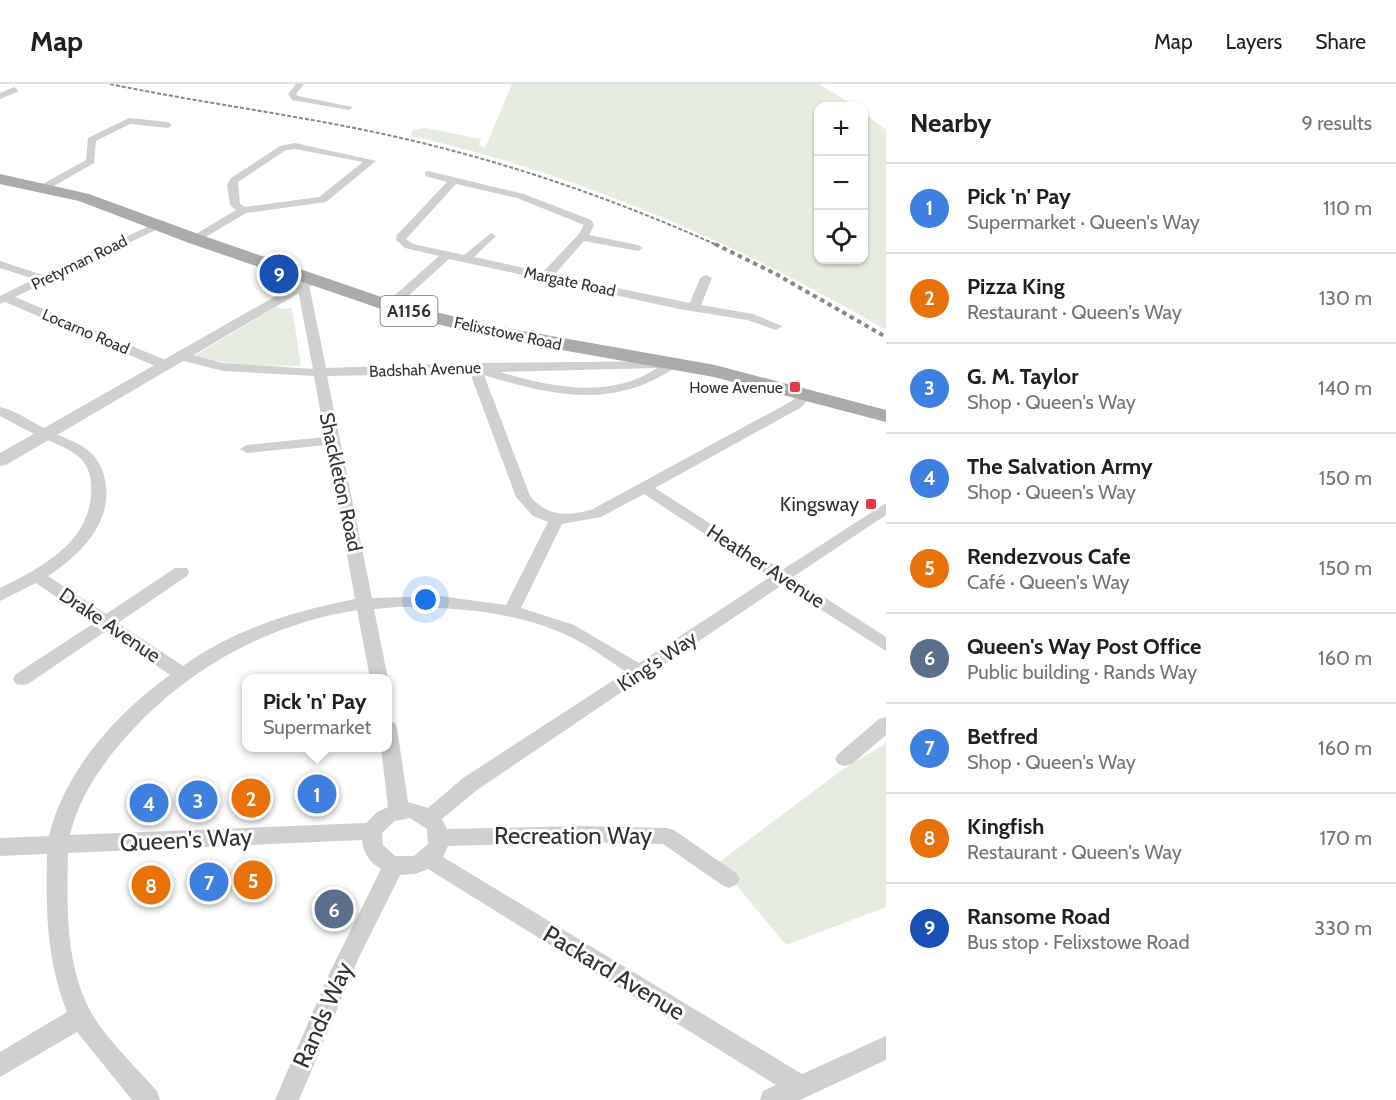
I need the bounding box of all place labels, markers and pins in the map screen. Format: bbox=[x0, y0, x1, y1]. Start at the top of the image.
pin: 9 bbox=[260, 252, 298, 297]
place label: Howe Avenue bbox=[689, 378, 783, 397]
marker: Howe Avenue bbox=[788, 380, 802, 394]
place label: Kingsway bbox=[780, 492, 859, 516]
marker: Kingsway bbox=[864, 497, 878, 511]
pin: 1 bbox=[298, 772, 336, 816]
pin: 2 bbox=[232, 776, 270, 820]
pin: 3 bbox=[178, 778, 218, 822]
pin: 4 bbox=[130, 780, 168, 826]
pin: 5 bbox=[234, 858, 272, 902]
pin: 7 bbox=[190, 860, 228, 904]
pin: 8 bbox=[132, 862, 170, 908]
pin: 6 bbox=[314, 886, 354, 932]

